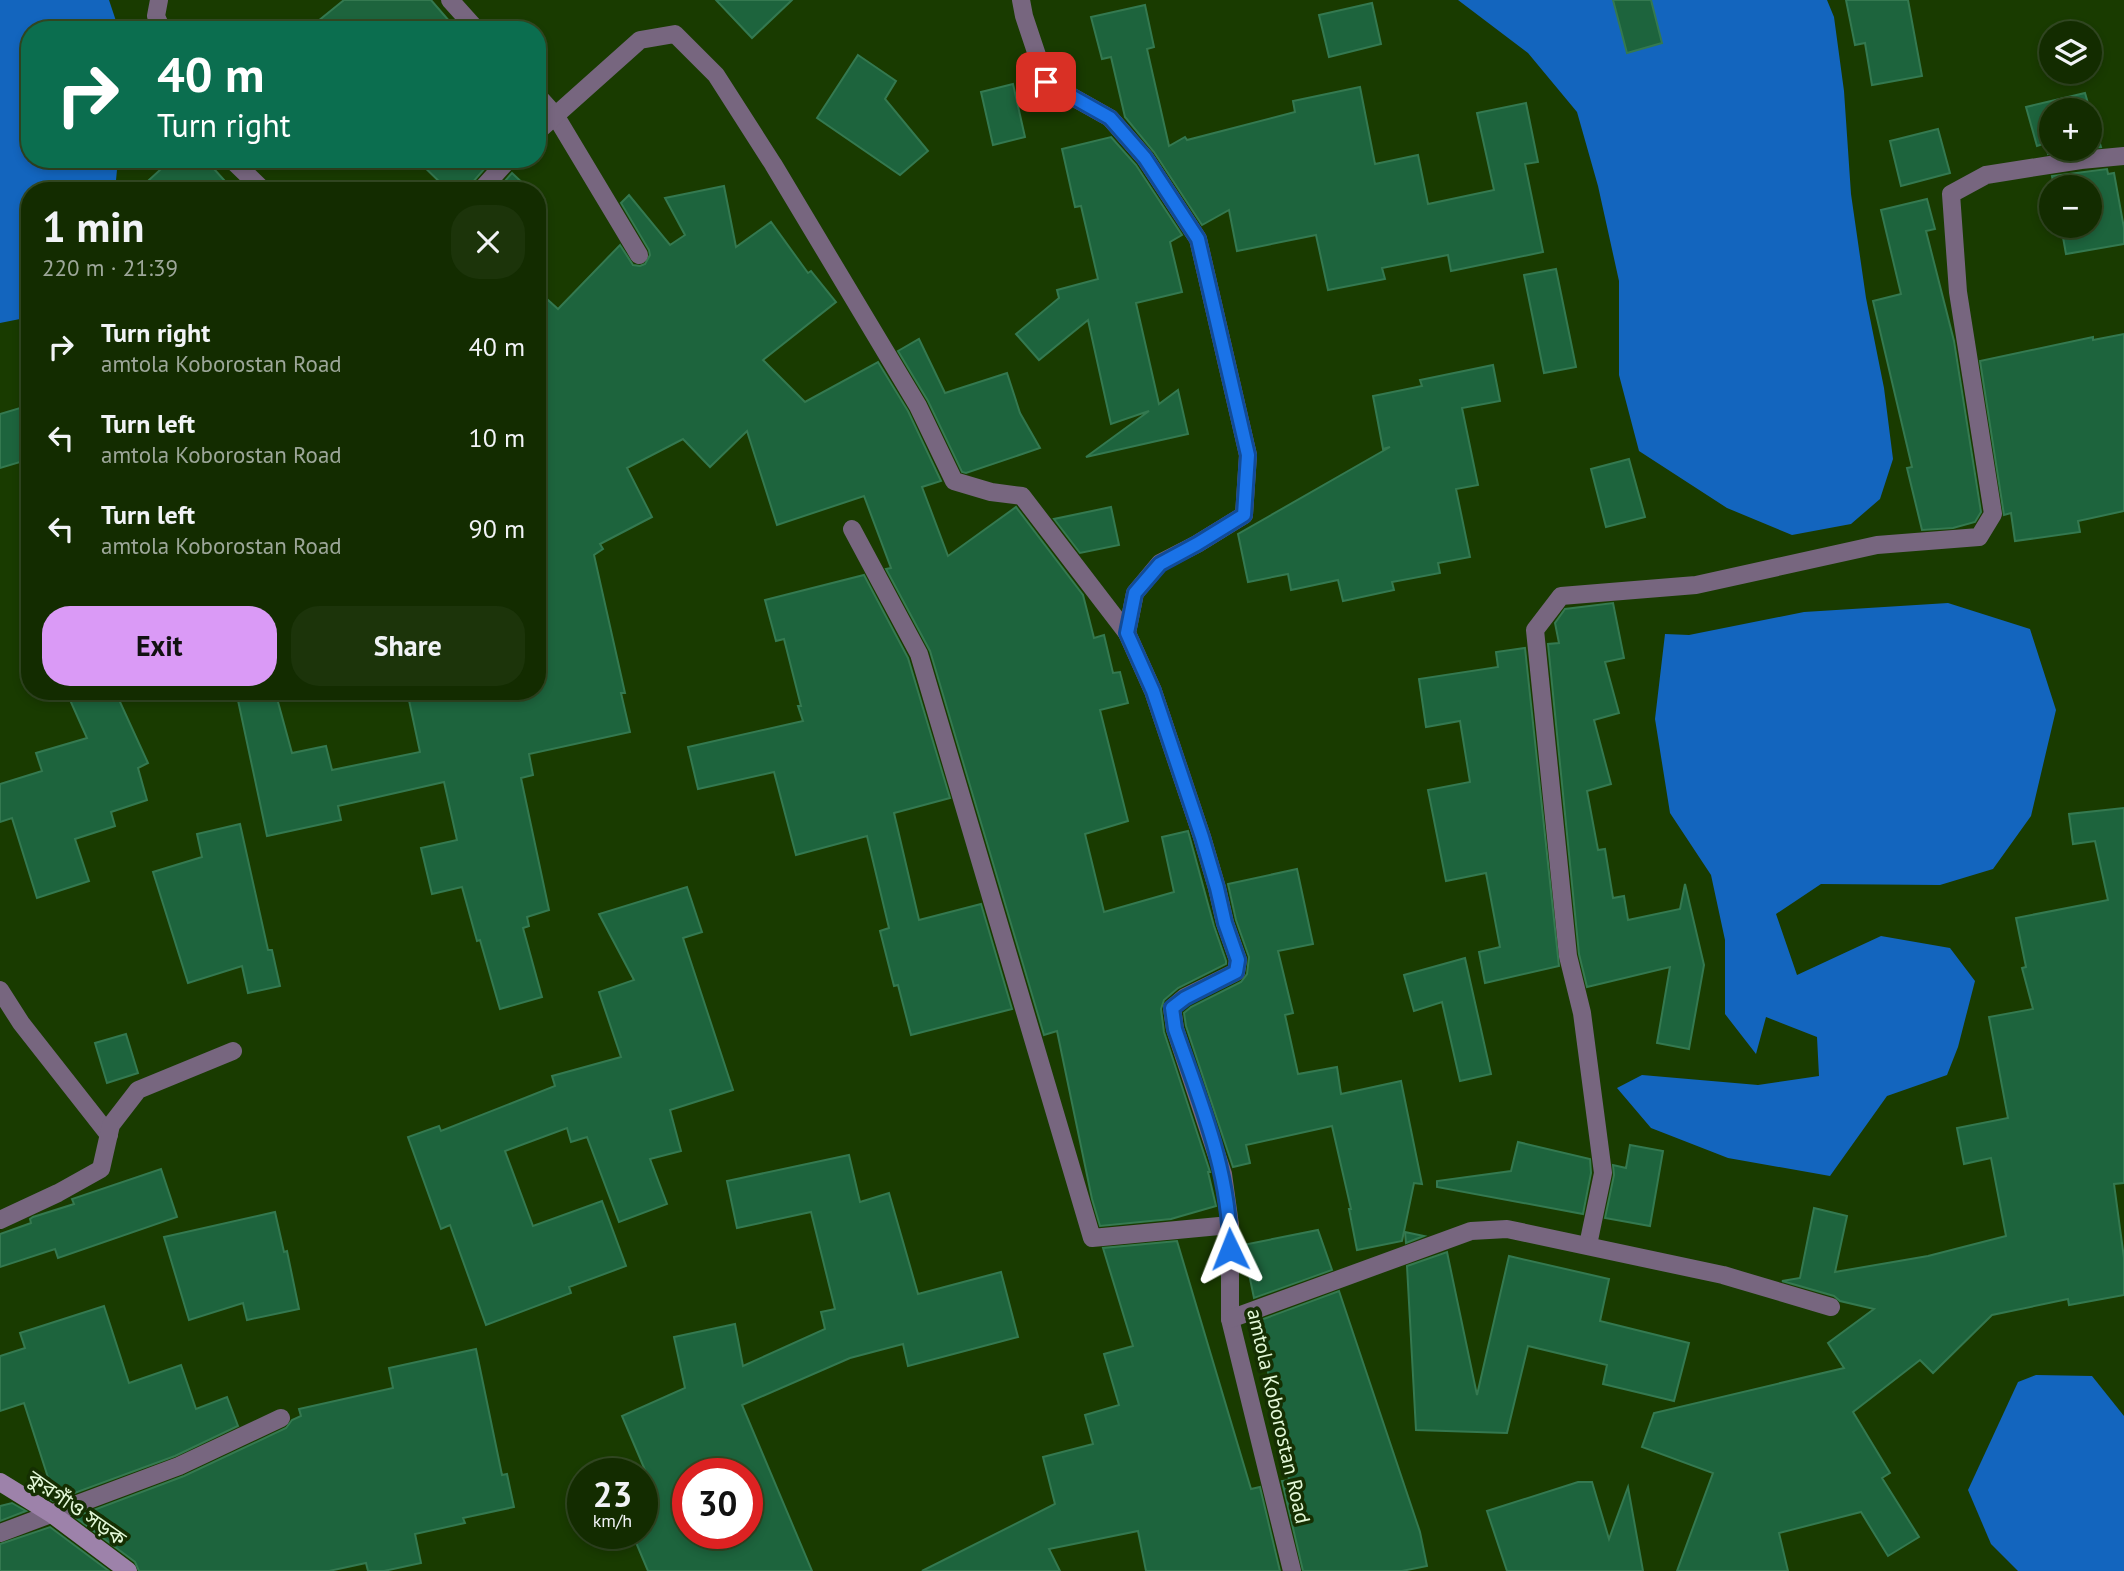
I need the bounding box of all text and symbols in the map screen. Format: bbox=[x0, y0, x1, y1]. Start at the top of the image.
map controls bbox=[2039, 21, 2102, 238]
button: layers bbox=[2039, 21, 2102, 84]
text: 40 m bbox=[157, 42, 264, 106]
icon: right bbox=[42, 49, 133, 140]
pin bbox=[1016, 52, 1076, 112]
icon: arrive bbox=[1027, 63, 1065, 101]
button: + bbox=[2039, 98, 2102, 161]
text: Turn right bbox=[157, 104, 291, 146]
button: − bbox=[2039, 175, 2102, 238]
text: 1 min bbox=[42, 199, 144, 254]
button: close bbox=[451, 205, 525, 279]
text: 220 m · 21:39 bbox=[42, 253, 178, 282]
text: Turn right bbox=[101, 316, 210, 349]
icon: right bbox=[42, 328, 80, 366]
text: 40 m bbox=[469, 330, 525, 363]
text: amtola Koborostan Road bbox=[101, 349, 342, 378]
text: Turn left bbox=[101, 407, 195, 440]
icon: left bbox=[42, 419, 80, 457]
text: 10 m bbox=[469, 421, 525, 454]
text: amtola Koborostan Road bbox=[101, 440, 342, 469]
text: Turn left bbox=[101, 498, 195, 531]
icon: left bbox=[42, 510, 80, 548]
text: 90 m bbox=[469, 512, 525, 545]
text: amtola Koborostan Road bbox=[101, 531, 342, 560]
button: Exit bbox=[42, 606, 277, 686]
button: Share bbox=[291, 606, 525, 686]
position arrow bbox=[1193, 1212, 1267, 1286]
street label: amtola Koborostan Road bbox=[1241, 1306, 1317, 1526]
speed limit sign: 30 bbox=[672, 1458, 763, 1549]
street label: কুরগাঁও সড়ক bbox=[21, 1463, 133, 1553]
text: 23 bbox=[593, 1471, 632, 1517]
text: km/h bbox=[593, 1509, 632, 1532]

